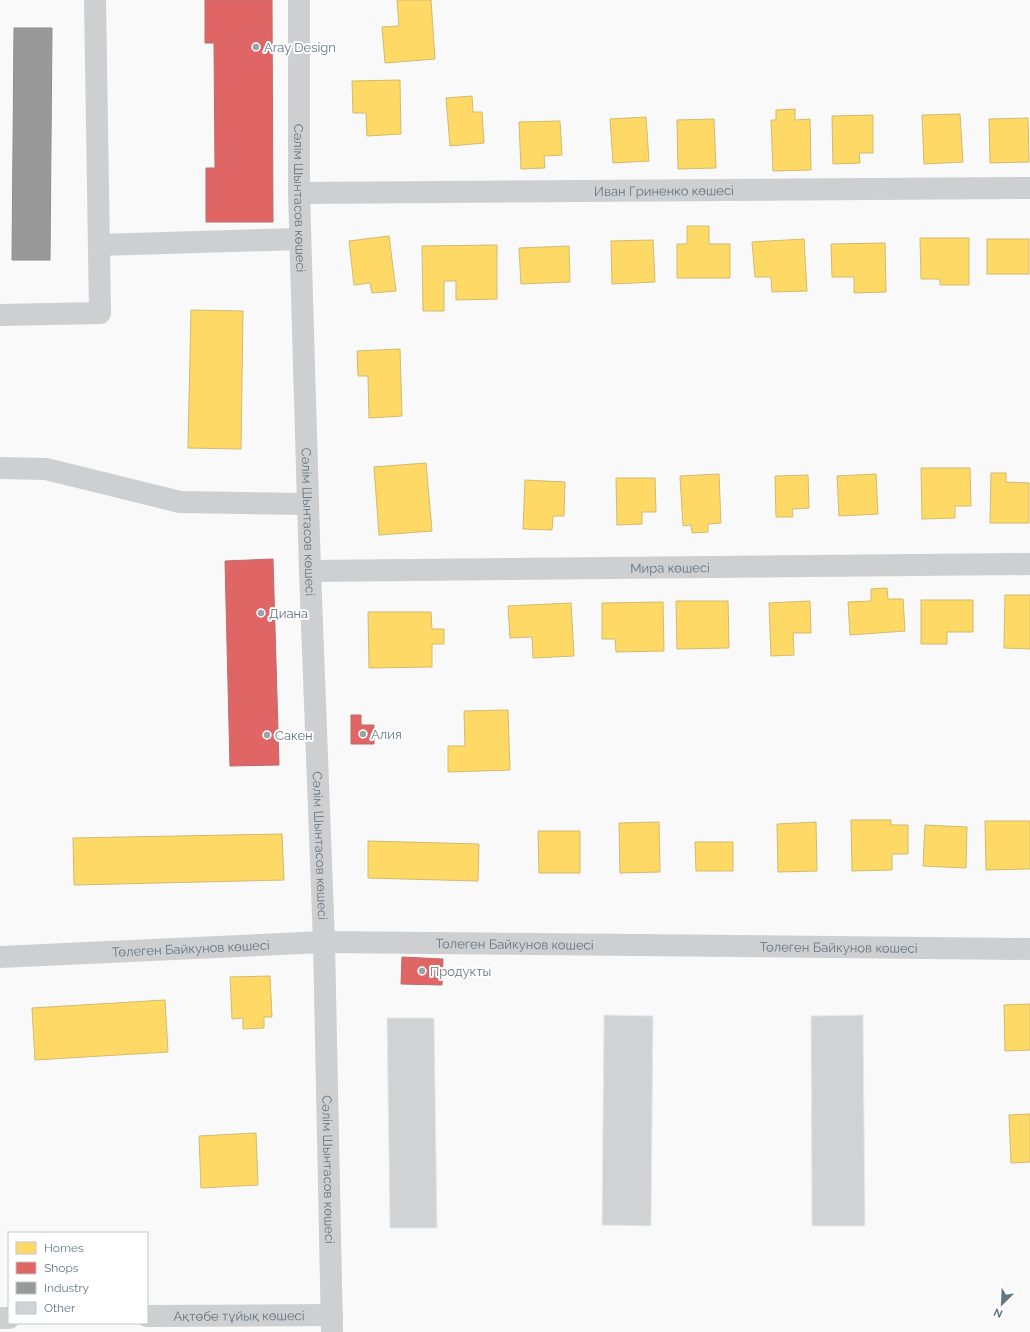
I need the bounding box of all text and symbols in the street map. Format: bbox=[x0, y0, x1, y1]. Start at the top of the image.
place label: Aray Design bbox=[264, 40, 336, 55]
marker: Aray Design bbox=[251, 42, 261, 52]
street label: Сәлім Шынтасов көшесі bbox=[291, 124, 309, 272]
street label: Иван Гриненко көшесі bbox=[594, 183, 734, 198]
street label: Сәлім Шынтасов көшесі bbox=[299, 447, 318, 596]
street label: Мира көшесі bbox=[630, 560, 710, 575]
place label: Диана bbox=[269, 606, 308, 621]
marker: Диана bbox=[256, 608, 266, 618]
place label: Алия bbox=[371, 727, 402, 742]
place label: Сакен bbox=[275, 728, 313, 743]
marker: Алия bbox=[358, 729, 368, 739]
marker: Сакен bbox=[262, 730, 272, 740]
street label: Сәлім Шынтасов көшесі bbox=[310, 771, 331, 920]
street label: Төлеген Байкунов көшесі bbox=[436, 936, 594, 952]
street label: Төлеген Байкунов көшесі bbox=[112, 937, 270, 959]
street label: Төлеген Байкунов көшесі bbox=[760, 939, 918, 955]
place label: Продукты bbox=[430, 964, 491, 979]
marker: Продукты bbox=[417, 966, 427, 976]
street label: Сәлім Шынтасов көшесі bbox=[320, 1095, 338, 1244]
legend bbox=[8, 1232, 148, 1324]
text: Homes bbox=[44, 1241, 84, 1255]
text: Shops bbox=[44, 1261, 79, 1275]
text: Industry bbox=[44, 1281, 90, 1295]
north arrow bbox=[982, 1284, 1022, 1324]
text: Other bbox=[44, 1301, 76, 1315]
text: N bbox=[992, 1305, 1005, 1320]
street label: Ақтөбе тұйық көшесі bbox=[173, 1308, 305, 1323]

